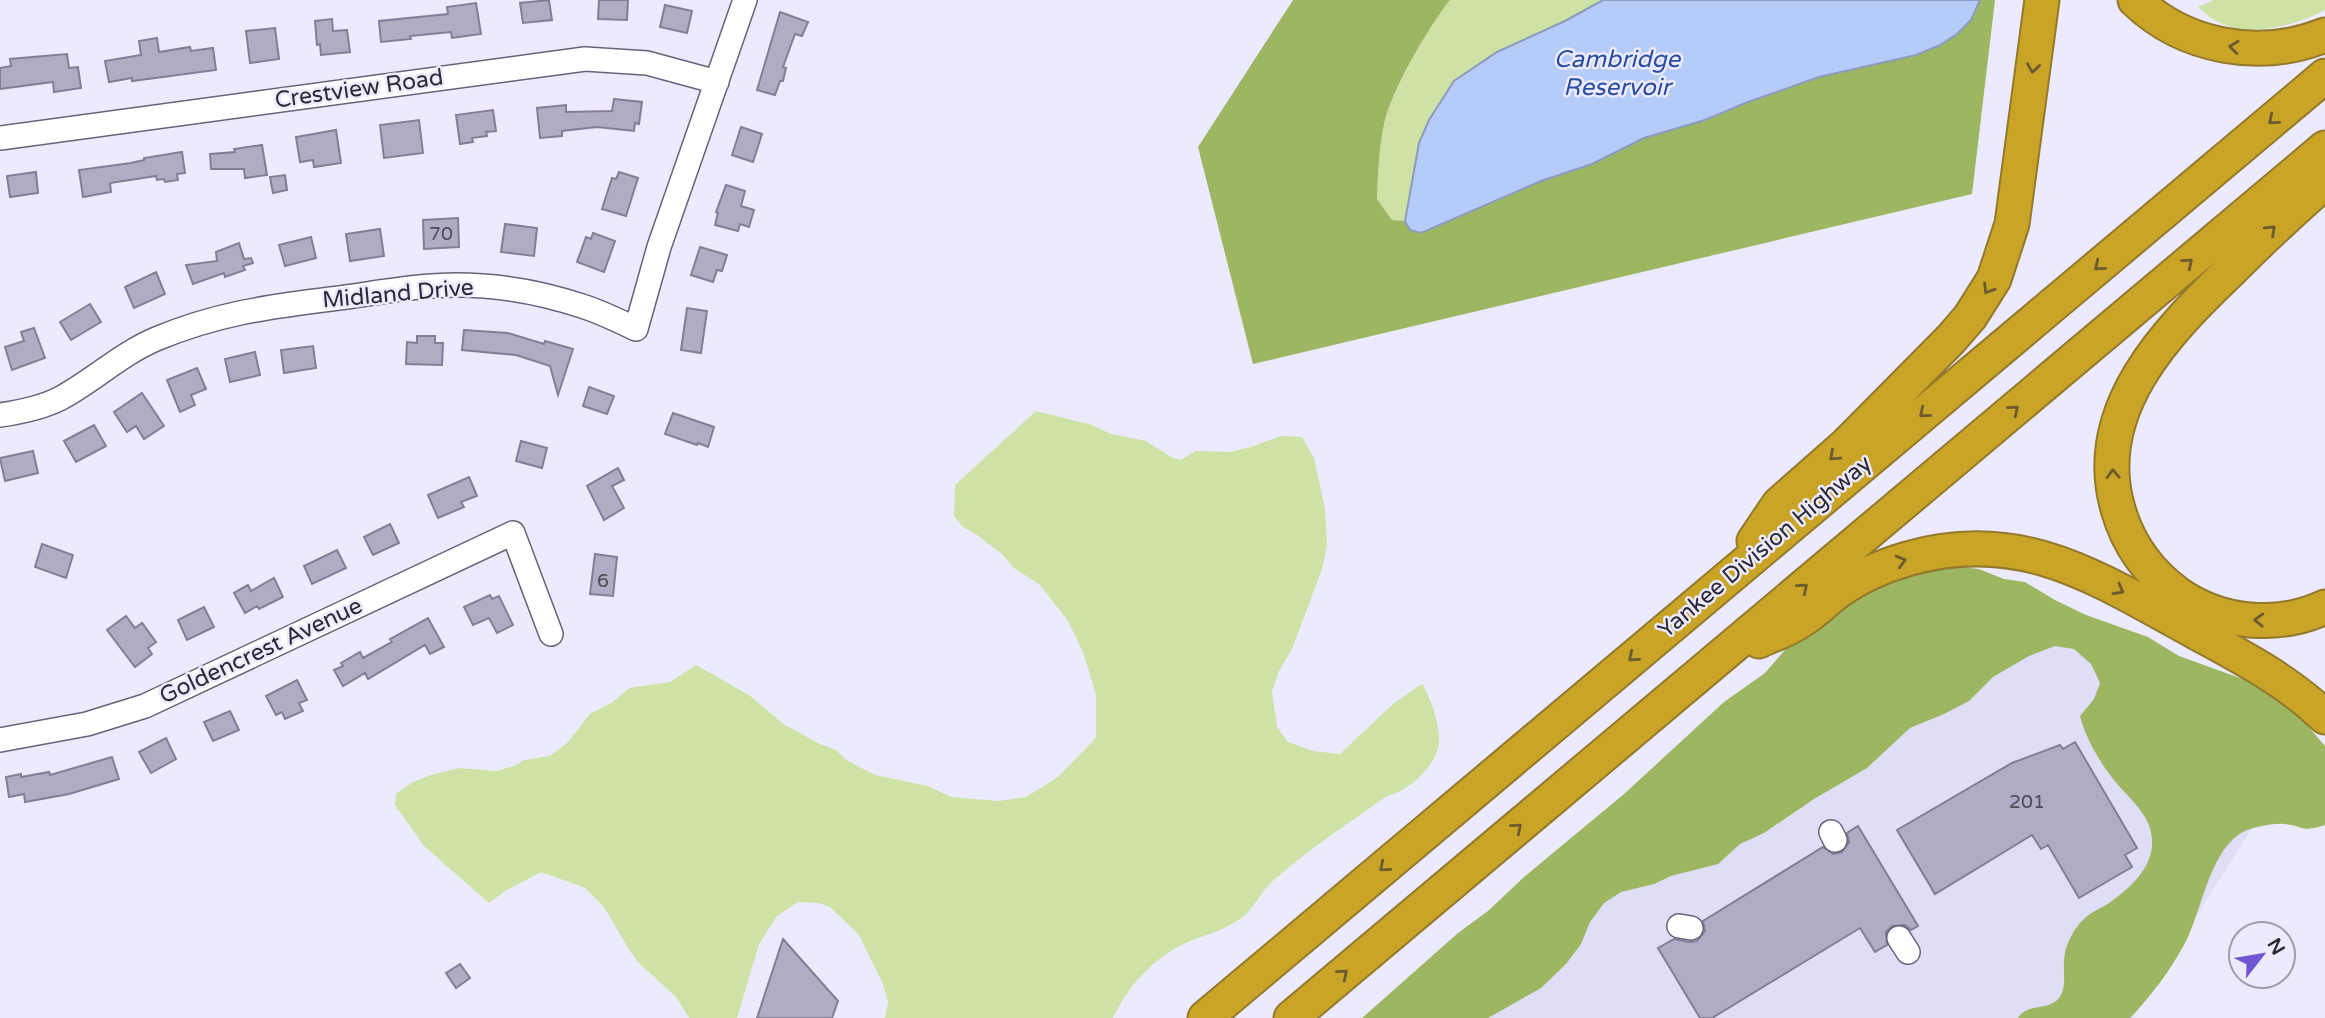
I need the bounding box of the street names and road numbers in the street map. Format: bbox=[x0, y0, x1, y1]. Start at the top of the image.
street label: Crestview Road bbox=[273, 63, 445, 115]
street label: Midland Drive bbox=[321, 273, 475, 315]
street label: Yankee Division Highway bbox=[1653, 450, 1877, 644]
street label: Goldencrest Avenue bbox=[155, 592, 367, 710]

